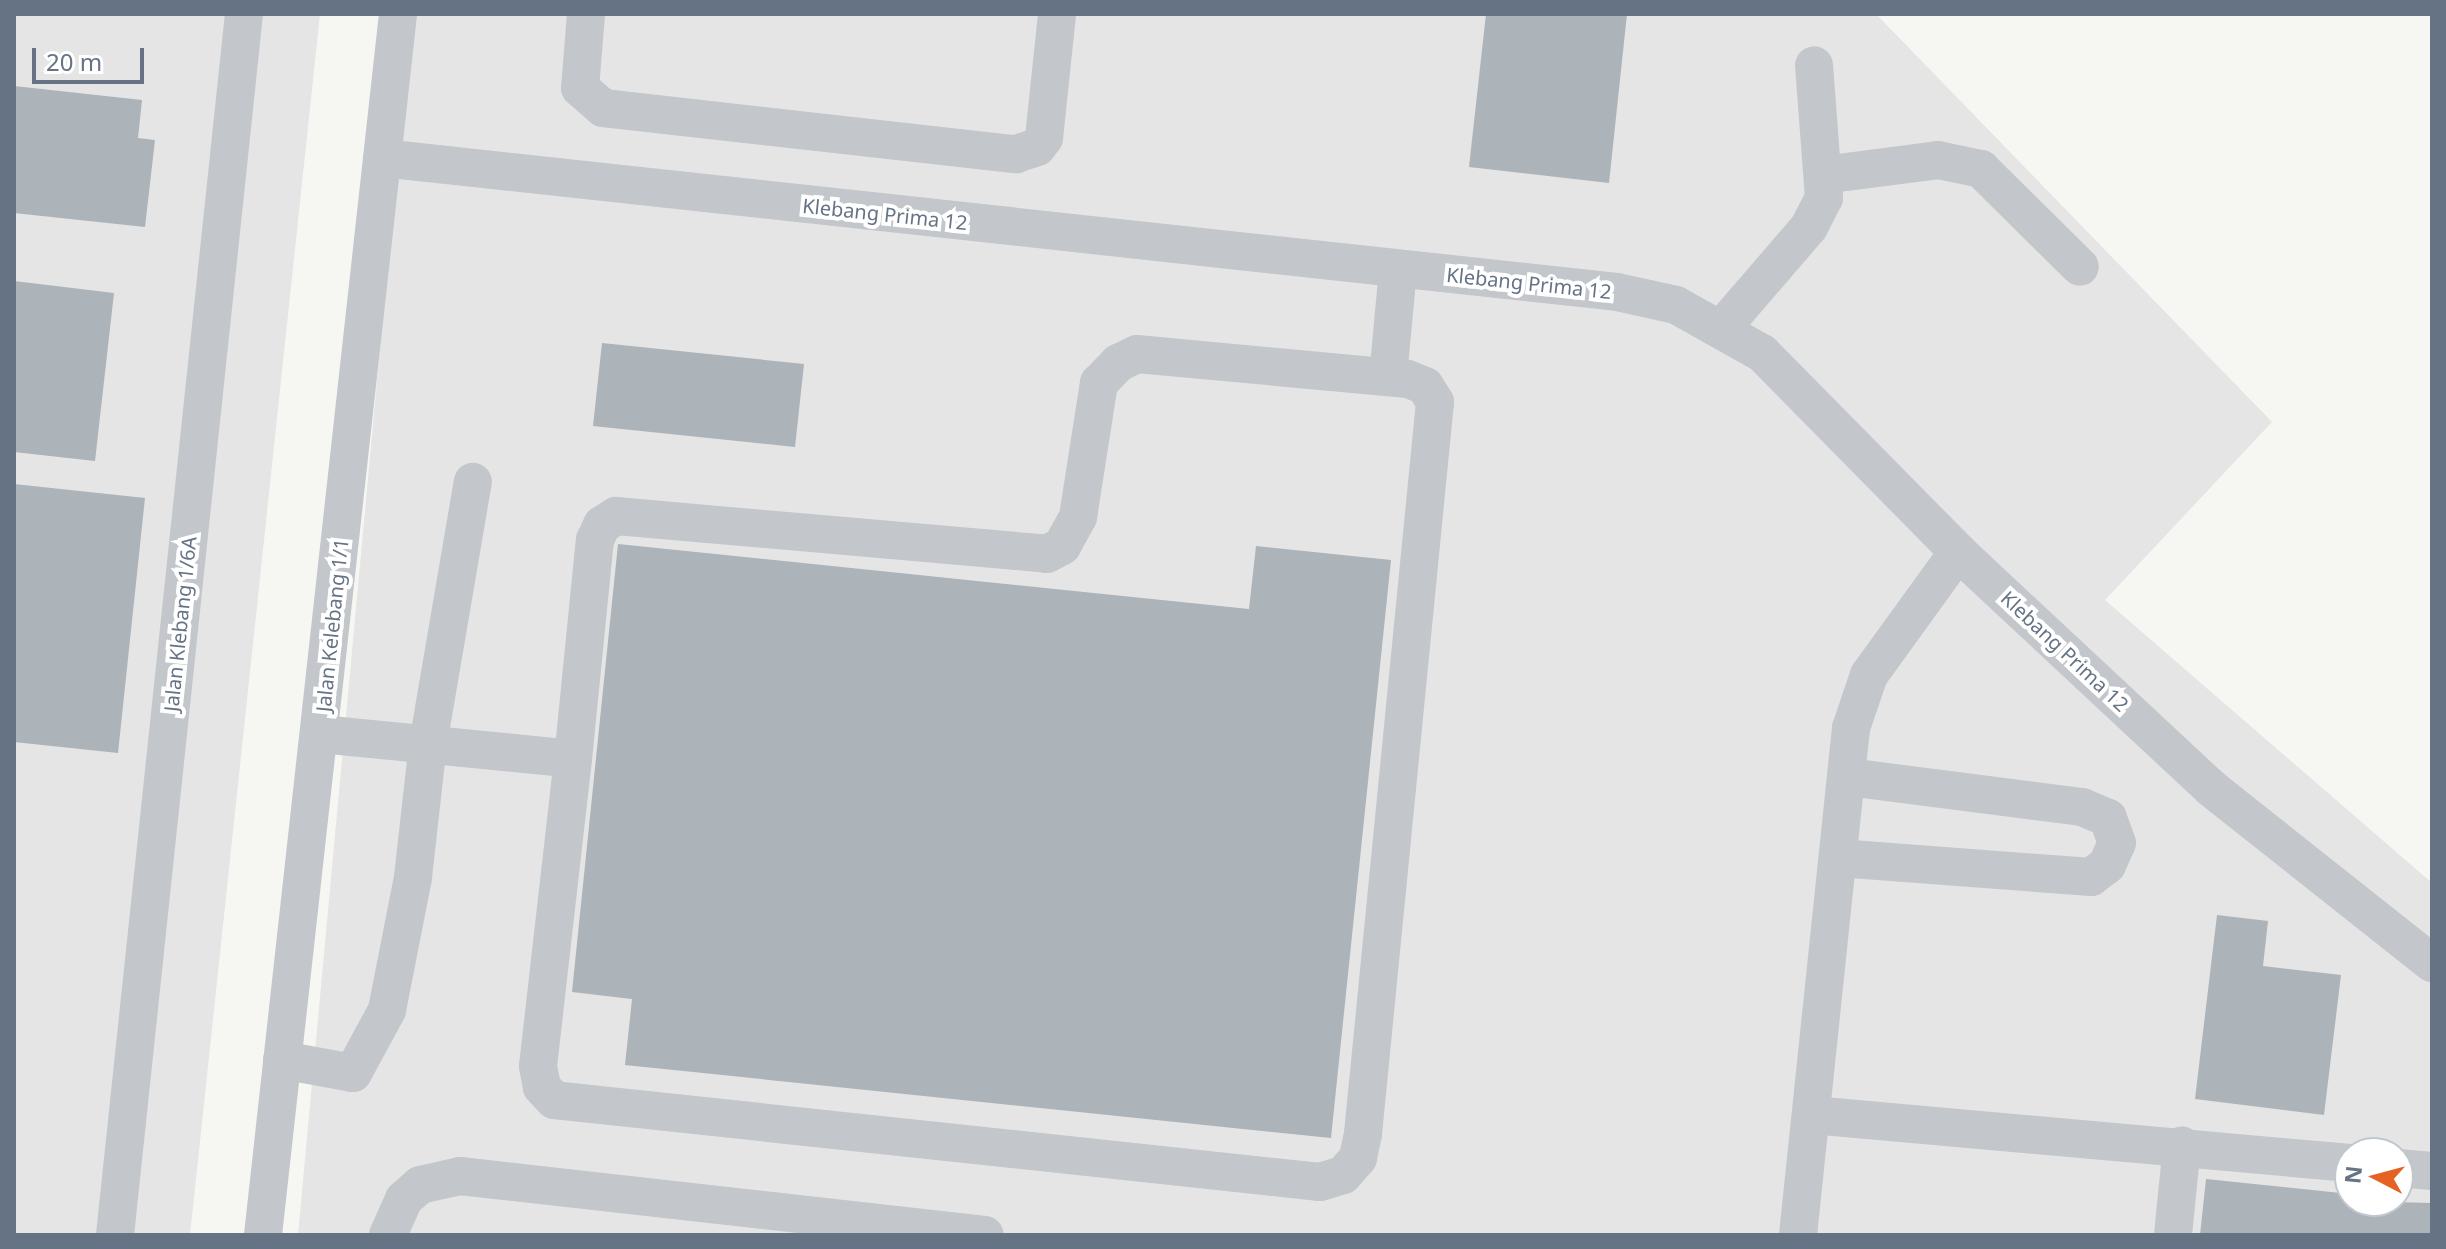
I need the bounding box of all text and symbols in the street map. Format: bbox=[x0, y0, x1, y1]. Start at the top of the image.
scale bar bbox=[36, 32, 148, 82]
text: 20 m bbox=[46, 45, 102, 78]
street label: Klebang Prima 12 bbox=[801, 193, 969, 235]
street label: Klebang Prima 12 bbox=[1445, 262, 1613, 304]
street label: Jalan Klebang 1/6A bbox=[159, 535, 201, 713]
street label: Jalan Kelebang 1/1 bbox=[311, 537, 353, 713]
street label: Klebang Prima 12 bbox=[1996, 586, 2134, 716]
north arrow bbox=[2334, 1137, 2414, 1217]
text: N bbox=[2336, 1164, 2368, 1185]

